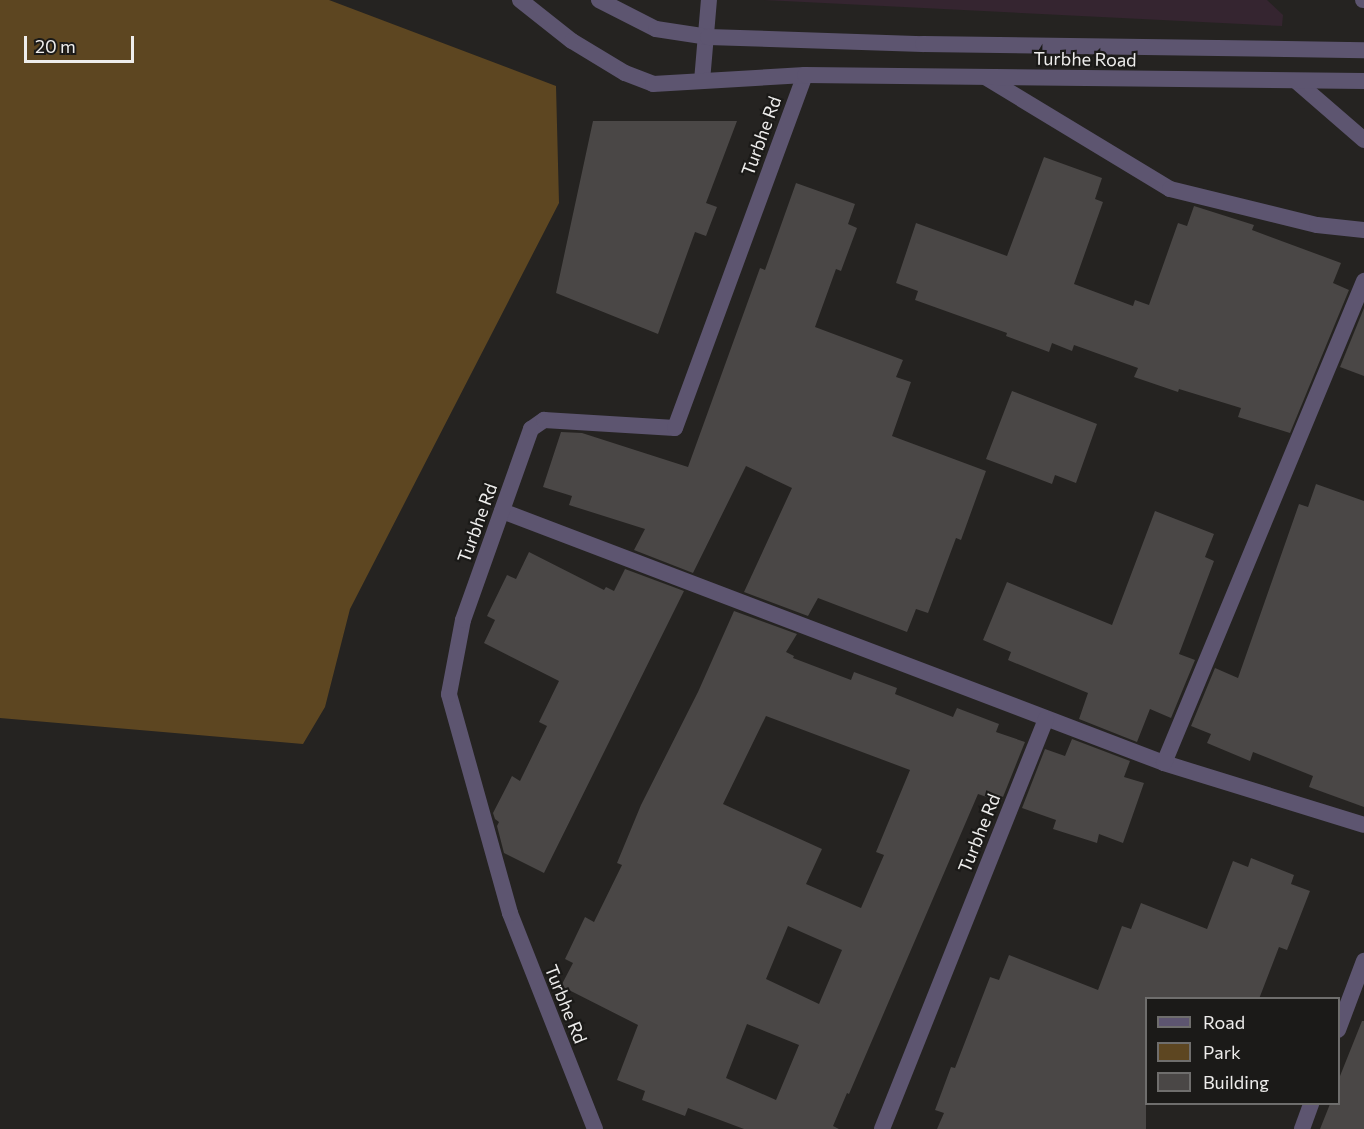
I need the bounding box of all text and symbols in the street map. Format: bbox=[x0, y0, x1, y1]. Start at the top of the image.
scale bar bbox=[27, 24, 136, 62]
text: 20 m bbox=[35, 35, 76, 57]
street label: Turbhe Road bbox=[1033, 47, 1137, 71]
street label: Turbhe Rd bbox=[737, 93, 785, 179]
street label: Turbhe Rd bbox=[453, 480, 501, 566]
street label: Turbhe Rd bbox=[953, 790, 1005, 876]
street label: Turbhe Rd bbox=[540, 961, 592, 1047]
legend bbox=[1145, 997, 1340, 1105]
text: Road bbox=[1203, 1011, 1245, 1033]
text: Park bbox=[1203, 1041, 1241, 1063]
text: Building bbox=[1203, 1071, 1269, 1093]

